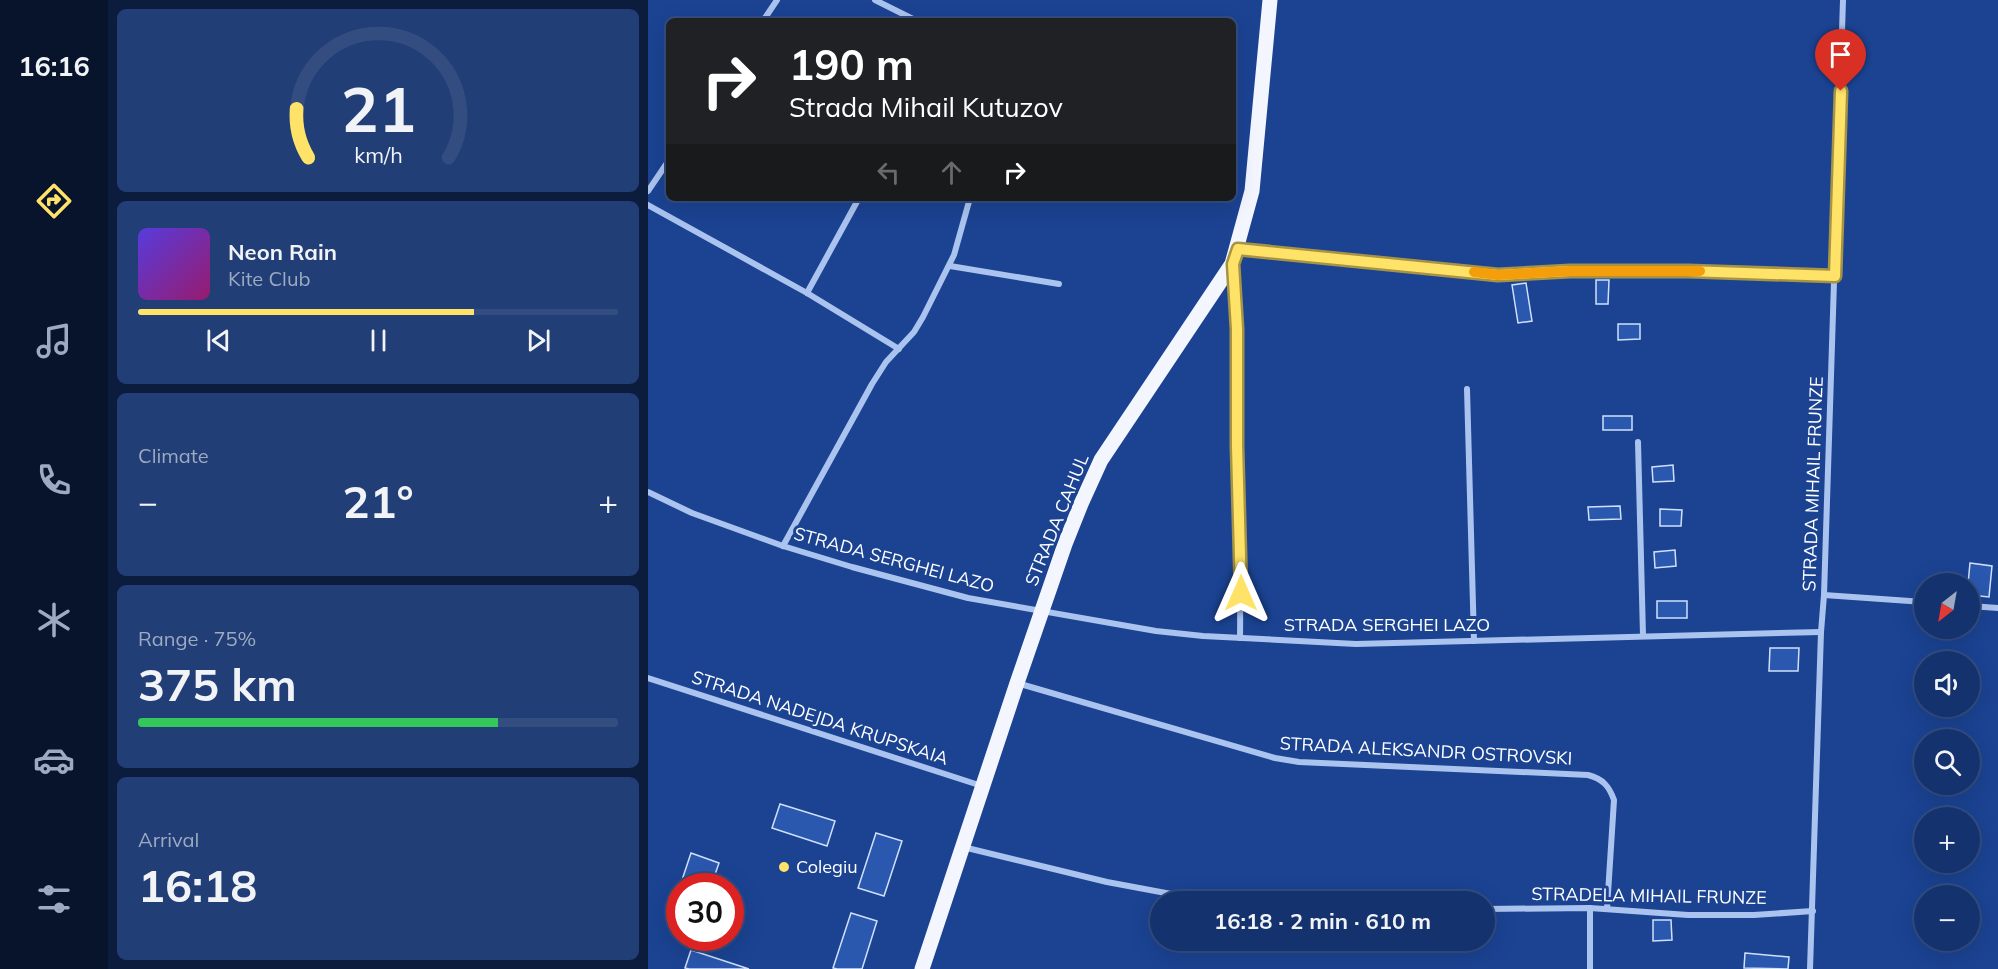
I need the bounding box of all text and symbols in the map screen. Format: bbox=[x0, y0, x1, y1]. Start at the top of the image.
pin bbox=[1815, 29, 1866, 91]
text: 190 m bbox=[789, 38, 914, 91]
icon: arrive bbox=[1824, 38, 1857, 71]
icon: right bbox=[690, 42, 768, 120]
text: 16:16 bbox=[18, 49, 90, 83]
text: 21 bbox=[341, 69, 415, 148]
text: Strada Mihail Kutuzov bbox=[789, 90, 1063, 124]
text: km/h bbox=[354, 141, 402, 168]
icon: left bbox=[872, 156, 905, 189]
icon: ahead bbox=[935, 156, 968, 189]
icon: right bbox=[998, 156, 1031, 189]
icon: directions bbox=[33, 180, 75, 222]
text: Neon Rain bbox=[228, 238, 337, 266]
text: Kite Club bbox=[228, 266, 310, 291]
icon: music bbox=[33, 320, 75, 362]
icon: previous bbox=[202, 324, 235, 357]
icon: pause bbox=[362, 324, 395, 357]
icon: next bbox=[522, 324, 555, 357]
street label: STRADA MIHAIL FRUNZE bbox=[1797, 376, 1828, 592]
text: Climate bbox=[138, 443, 209, 468]
street label: STRADA CAHUL bbox=[1020, 450, 1094, 589]
icon: phone bbox=[33, 459, 75, 501]
text: 21° bbox=[342, 473, 414, 529]
text: − bbox=[138, 481, 158, 522]
text: + bbox=[598, 481, 618, 522]
street label: STRADA SERGHEI LAZO bbox=[791, 522, 997, 597]
position arrow bbox=[1209, 561, 1273, 625]
north arrow bbox=[1914, 573, 1980, 639]
map controls bbox=[1914, 573, 1980, 951]
icon: climate bbox=[33, 599, 75, 641]
street label: STRADA SERGHEI LAZO bbox=[1284, 613, 1490, 636]
text: Range · 75% bbox=[138, 626, 256, 651]
button: sound bbox=[1914, 651, 1980, 717]
text: 375 km bbox=[138, 656, 297, 712]
street label: STRADA NADEJDA KRUPSKAIA bbox=[689, 665, 951, 770]
button: search bbox=[1914, 729, 1980, 795]
street label: STRADA ALEKSANDR OSTROVSKI bbox=[1279, 731, 1573, 770]
icon: car bbox=[33, 739, 75, 781]
button: + bbox=[1914, 807, 1980, 873]
text: Arrival bbox=[138, 827, 199, 852]
place label: Colegiu bbox=[796, 855, 858, 878]
text: 16:18 bbox=[138, 857, 257, 913]
marker: Colegiu bbox=[777, 860, 791, 874]
speed limit sign: 30 bbox=[666, 873, 744, 951]
icon: filters bbox=[33, 878, 75, 920]
street label: STRADELA MIHAIL FRUNZE bbox=[1531, 882, 1767, 909]
button: − bbox=[1914, 885, 1980, 951]
text: 16:18 · 2 min · 610 m bbox=[1214, 907, 1431, 935]

